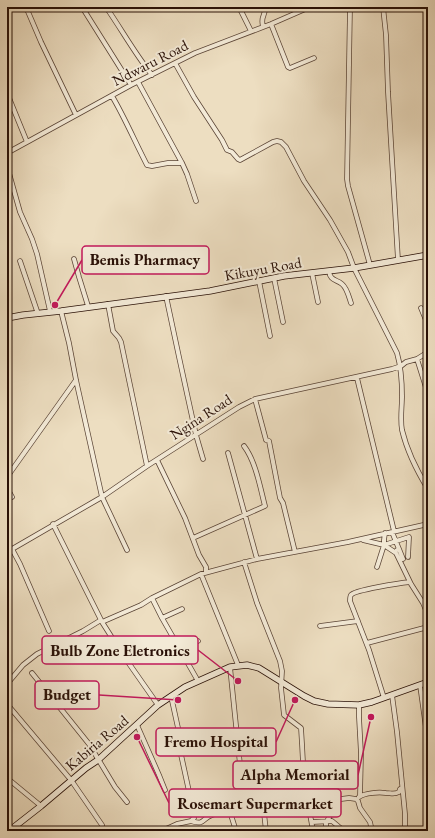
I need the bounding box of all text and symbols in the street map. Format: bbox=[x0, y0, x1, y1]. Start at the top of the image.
street label: Ndwaru Road bbox=[109, 35, 191, 90]
callout: Bemis Pharmacy bbox=[82, 246, 209, 274]
text: Bemis Pharmacy bbox=[90, 249, 200, 270]
street label: Kikuyu Road bbox=[223, 252, 303, 285]
street label: Ngina Road bbox=[166, 389, 236, 444]
callout: Bulb Zone Eletronics bbox=[42, 636, 198, 664]
text: Bulb Zone Eletronics bbox=[50, 640, 190, 661]
callout: Budget bbox=[35, 681, 99, 709]
text: Budget bbox=[43, 684, 91, 705]
street label: Kabiria Road bbox=[61, 710, 132, 775]
callout: Fremo Hospital bbox=[156, 728, 276, 756]
text: Fremo Hospital bbox=[164, 731, 268, 752]
callout: Alpha Memorial bbox=[233, 761, 358, 789]
text: Alpha Memorial bbox=[239, 764, 350, 785]
callout: Rosemart Supermarket bbox=[169, 789, 341, 817]
text: Rosemart Supermarket bbox=[177, 793, 333, 814]

